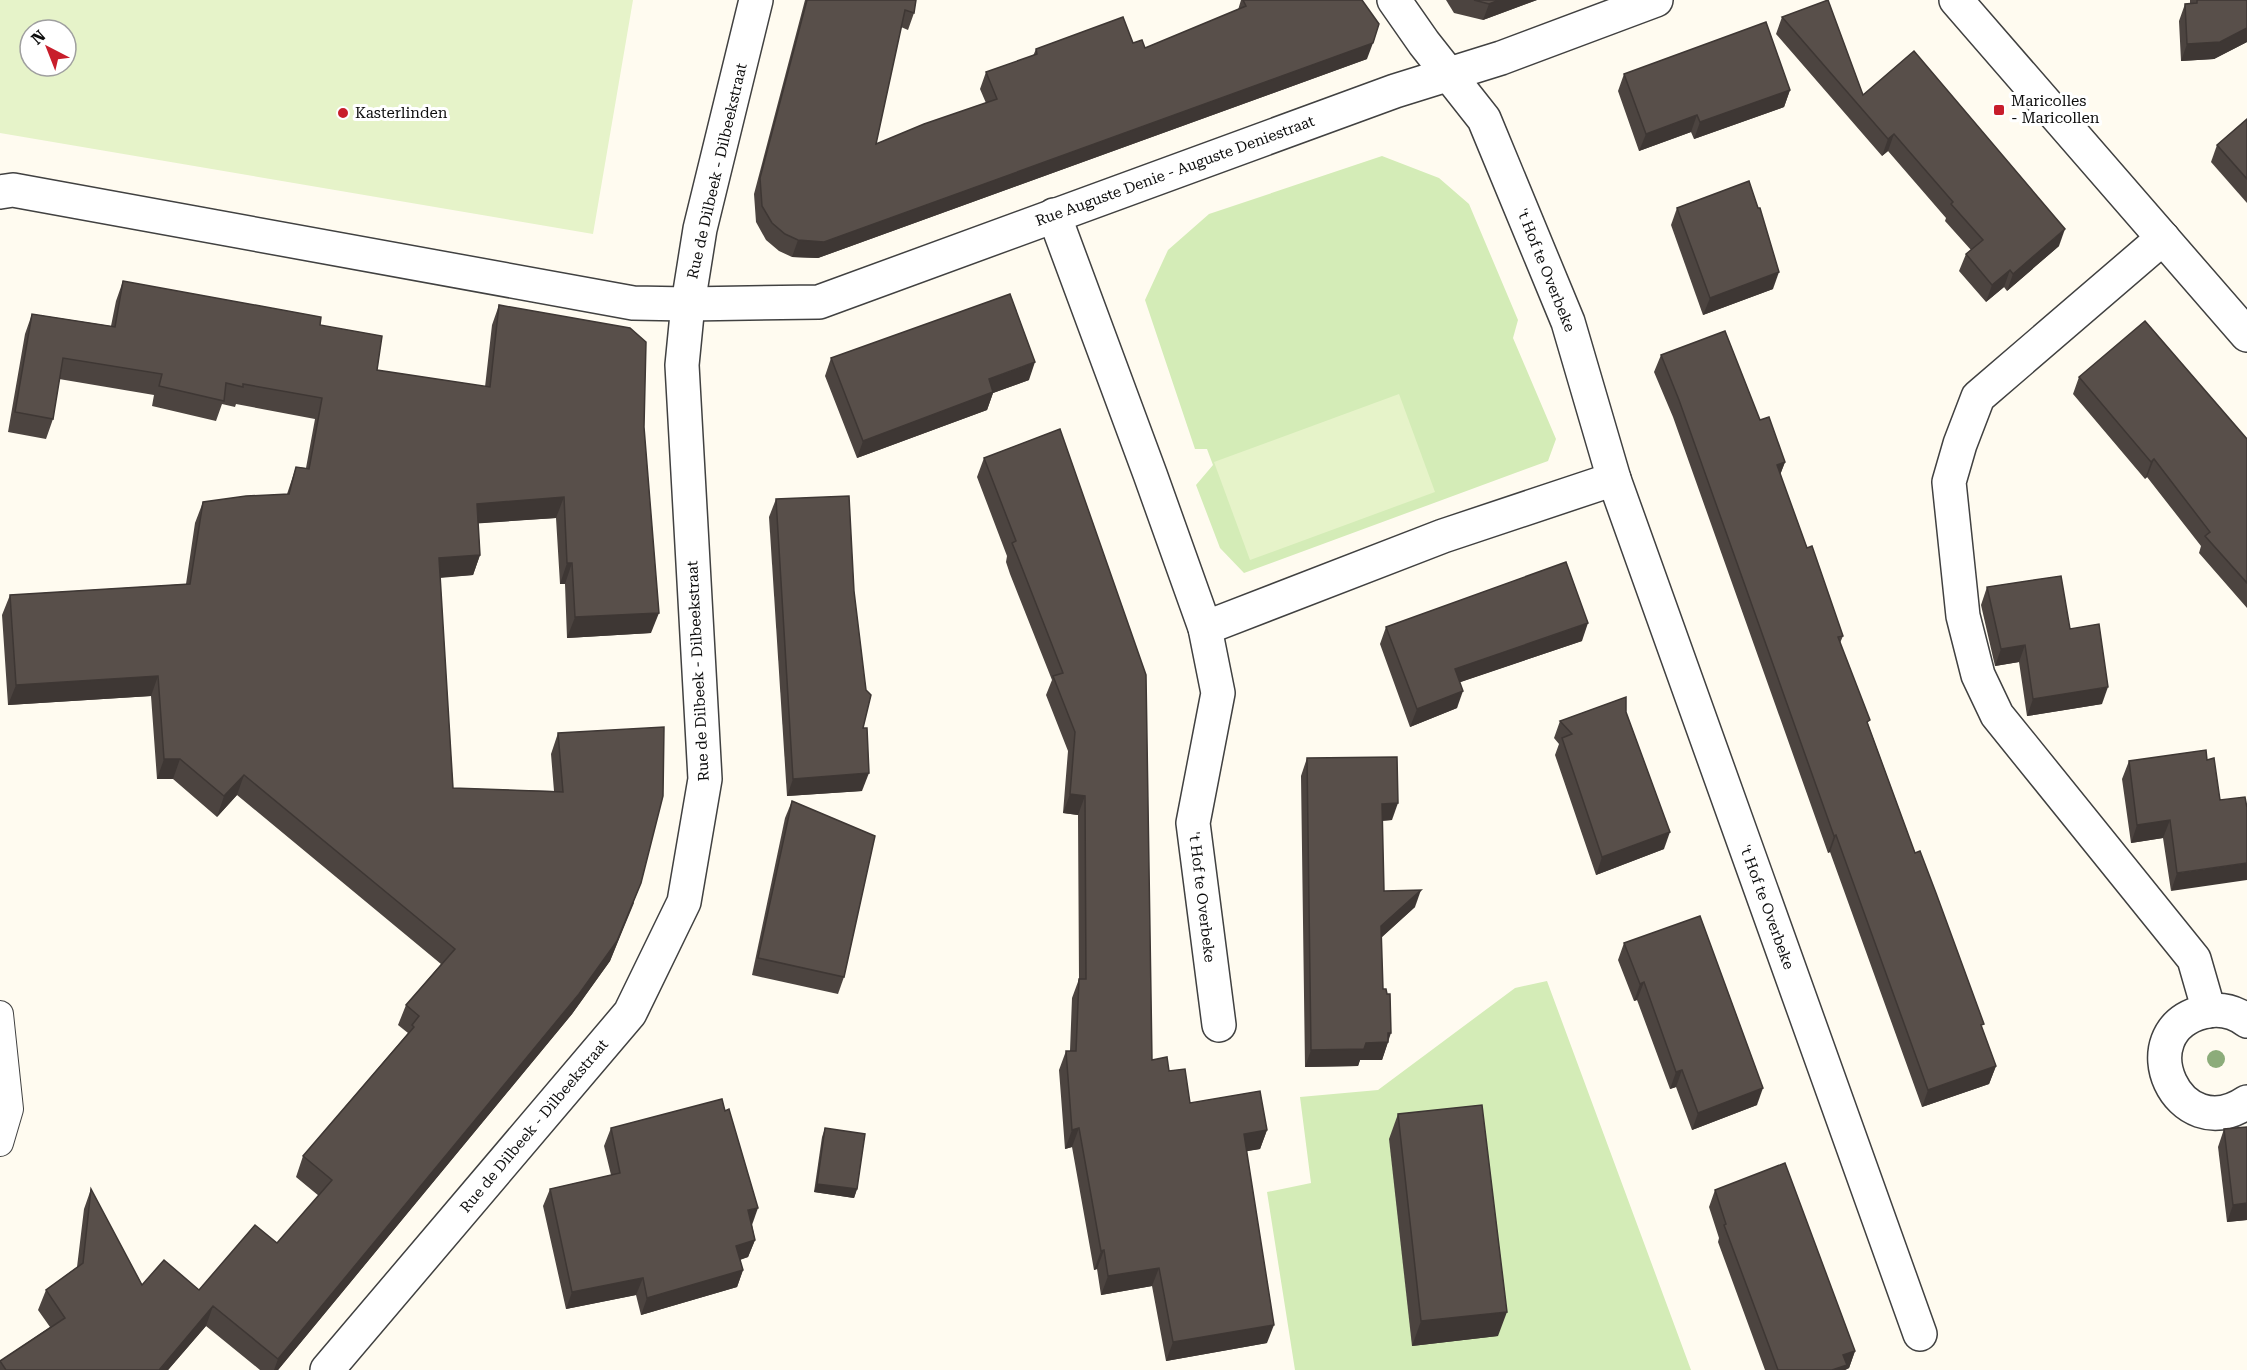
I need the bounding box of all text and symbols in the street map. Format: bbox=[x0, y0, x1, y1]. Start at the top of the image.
north arrow bbox=[18, 18, 78, 78]
text: N bbox=[27, 26, 49, 48]
street label: Rue de Dilbeek - Dilbeekstraat bbox=[683, 61, 751, 281]
place label: Maricolles - Maricollen bbox=[2011, 92, 2100, 127]
marker: Maricolles - Maricollen bbox=[1992, 103, 2006, 117]
place label: Kasterlinden bbox=[355, 104, 448, 122]
marker: Kasterlinden bbox=[336, 106, 350, 120]
street label: Rue Auguste Denie - Auguste Deniestraat bbox=[1033, 112, 1317, 230]
street label: 't Hof te Overbeke bbox=[1513, 206, 1579, 334]
street label: Rue de Dilbeek - Dilbeekstraat bbox=[683, 560, 713, 782]
street label: 't Hof te Overbeke bbox=[1185, 831, 1219, 963]
street label: 't Hof te Overbeke bbox=[1736, 842, 1798, 972]
street label: Rue de Dilbeek - Dilbeekstraat bbox=[456, 1035, 612, 1216]

